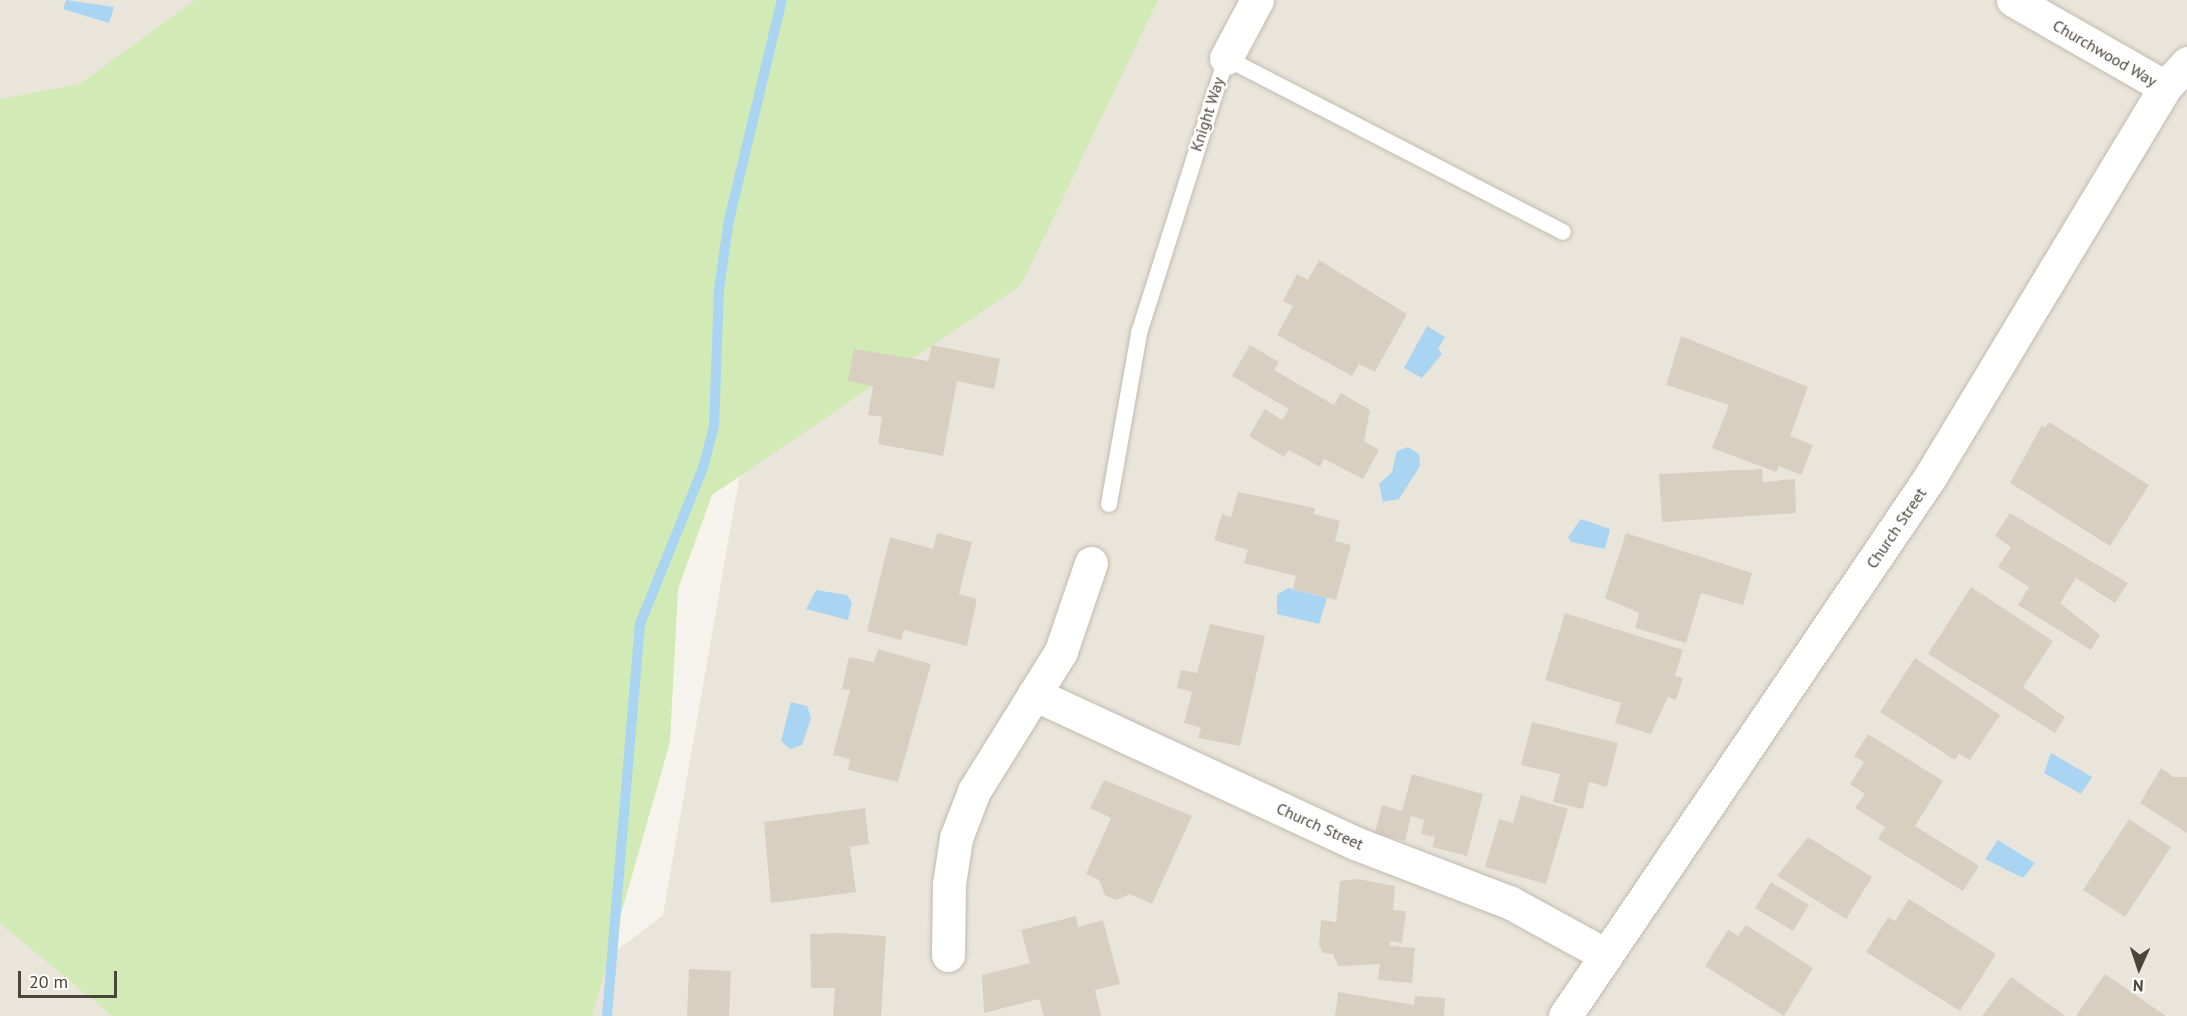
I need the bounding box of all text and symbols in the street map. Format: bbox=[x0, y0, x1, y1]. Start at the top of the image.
street label: Churchwood Way bbox=[2049, 15, 2161, 91]
street label: Knight Way bbox=[1186, 74, 1228, 154]
street label: Church Street bbox=[1862, 484, 1930, 572]
street label: Church Street bbox=[1274, 798, 1366, 854]
north arrow bbox=[2109, 938, 2169, 998]
scale bar bbox=[21, 959, 120, 997]
text: 20 m bbox=[29, 970, 68, 993]
text: N bbox=[2132, 976, 2144, 996]

